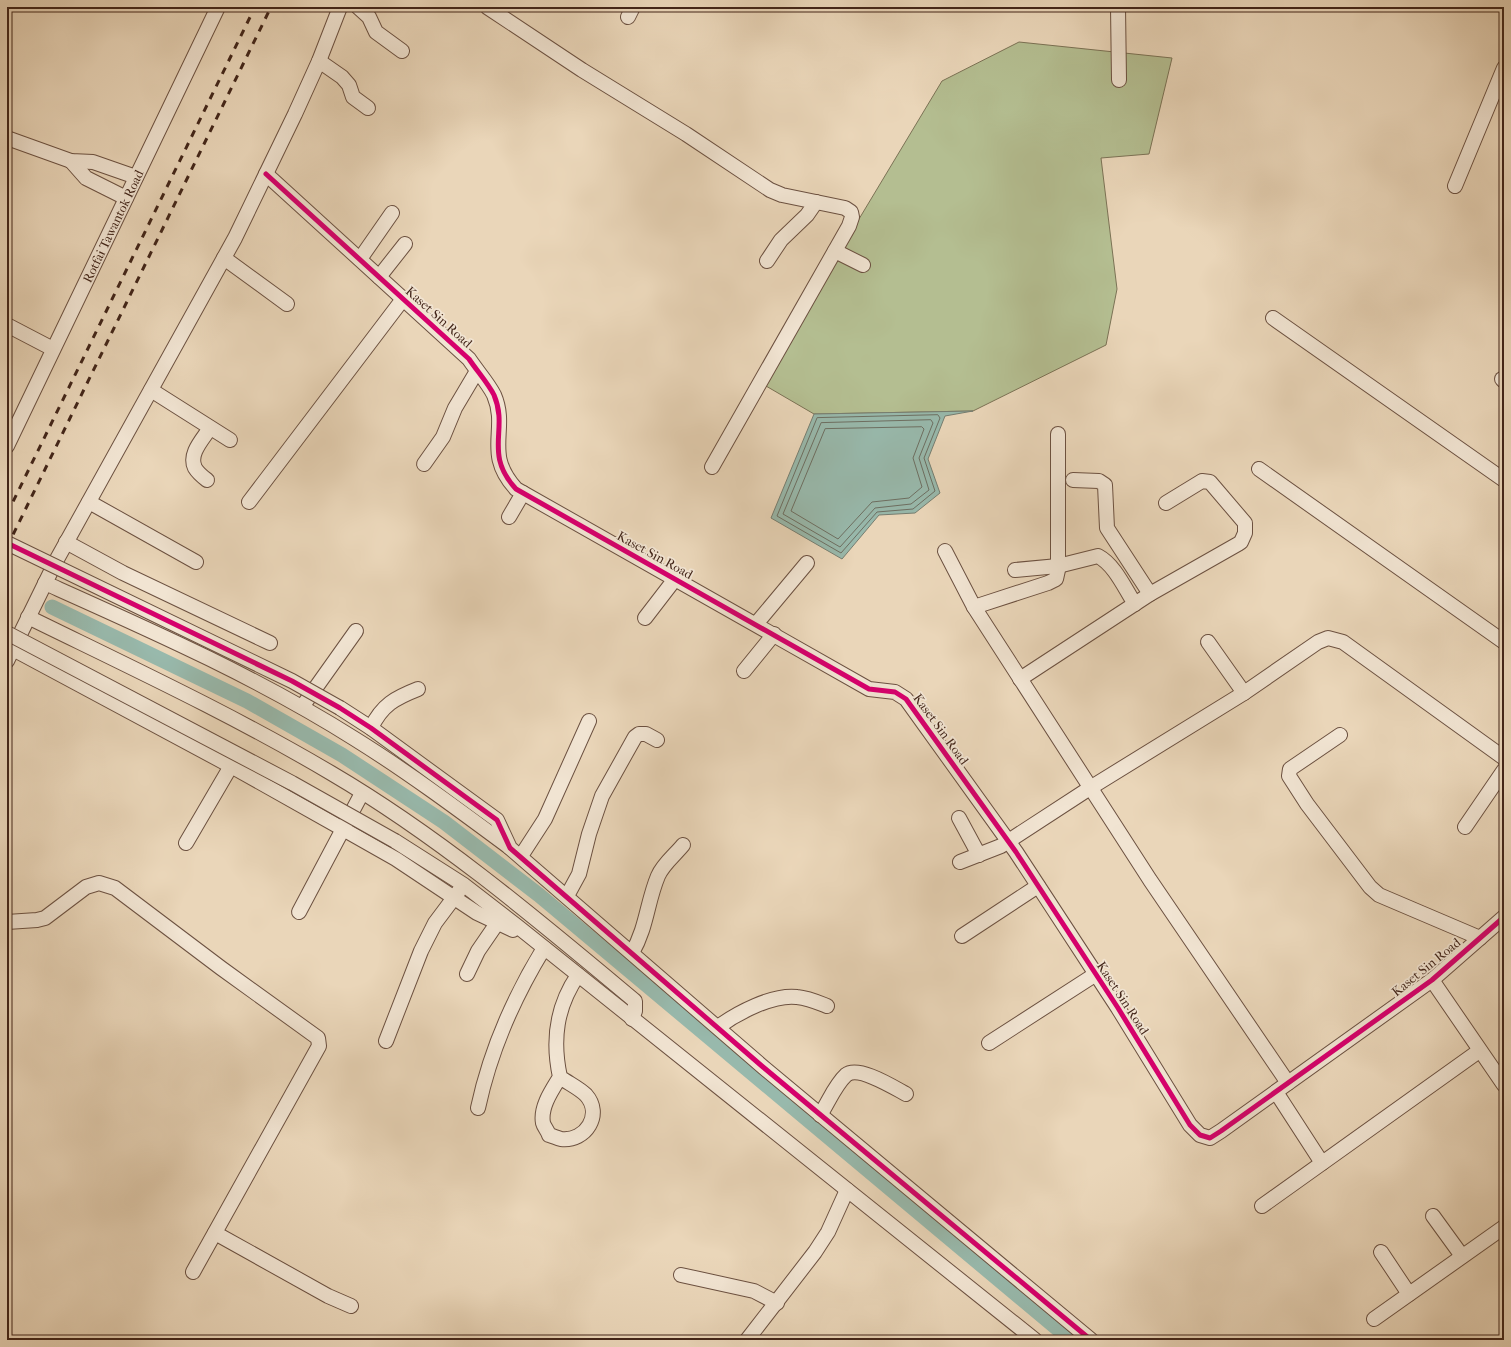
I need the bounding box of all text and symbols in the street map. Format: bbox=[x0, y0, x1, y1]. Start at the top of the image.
street label: Rotfai Tawantok Road bbox=[79, 166, 147, 285]
street label: Kaset Sin Road bbox=[403, 283, 476, 351]
street label: Kaset Sin Road bbox=[615, 528, 696, 582]
street label: Kaset Sin Road bbox=[910, 691, 972, 768]
street label: Kaset Sin Road bbox=[1389, 934, 1464, 999]
street label: Kaset Sin Road bbox=[1094, 959, 1153, 1038]

